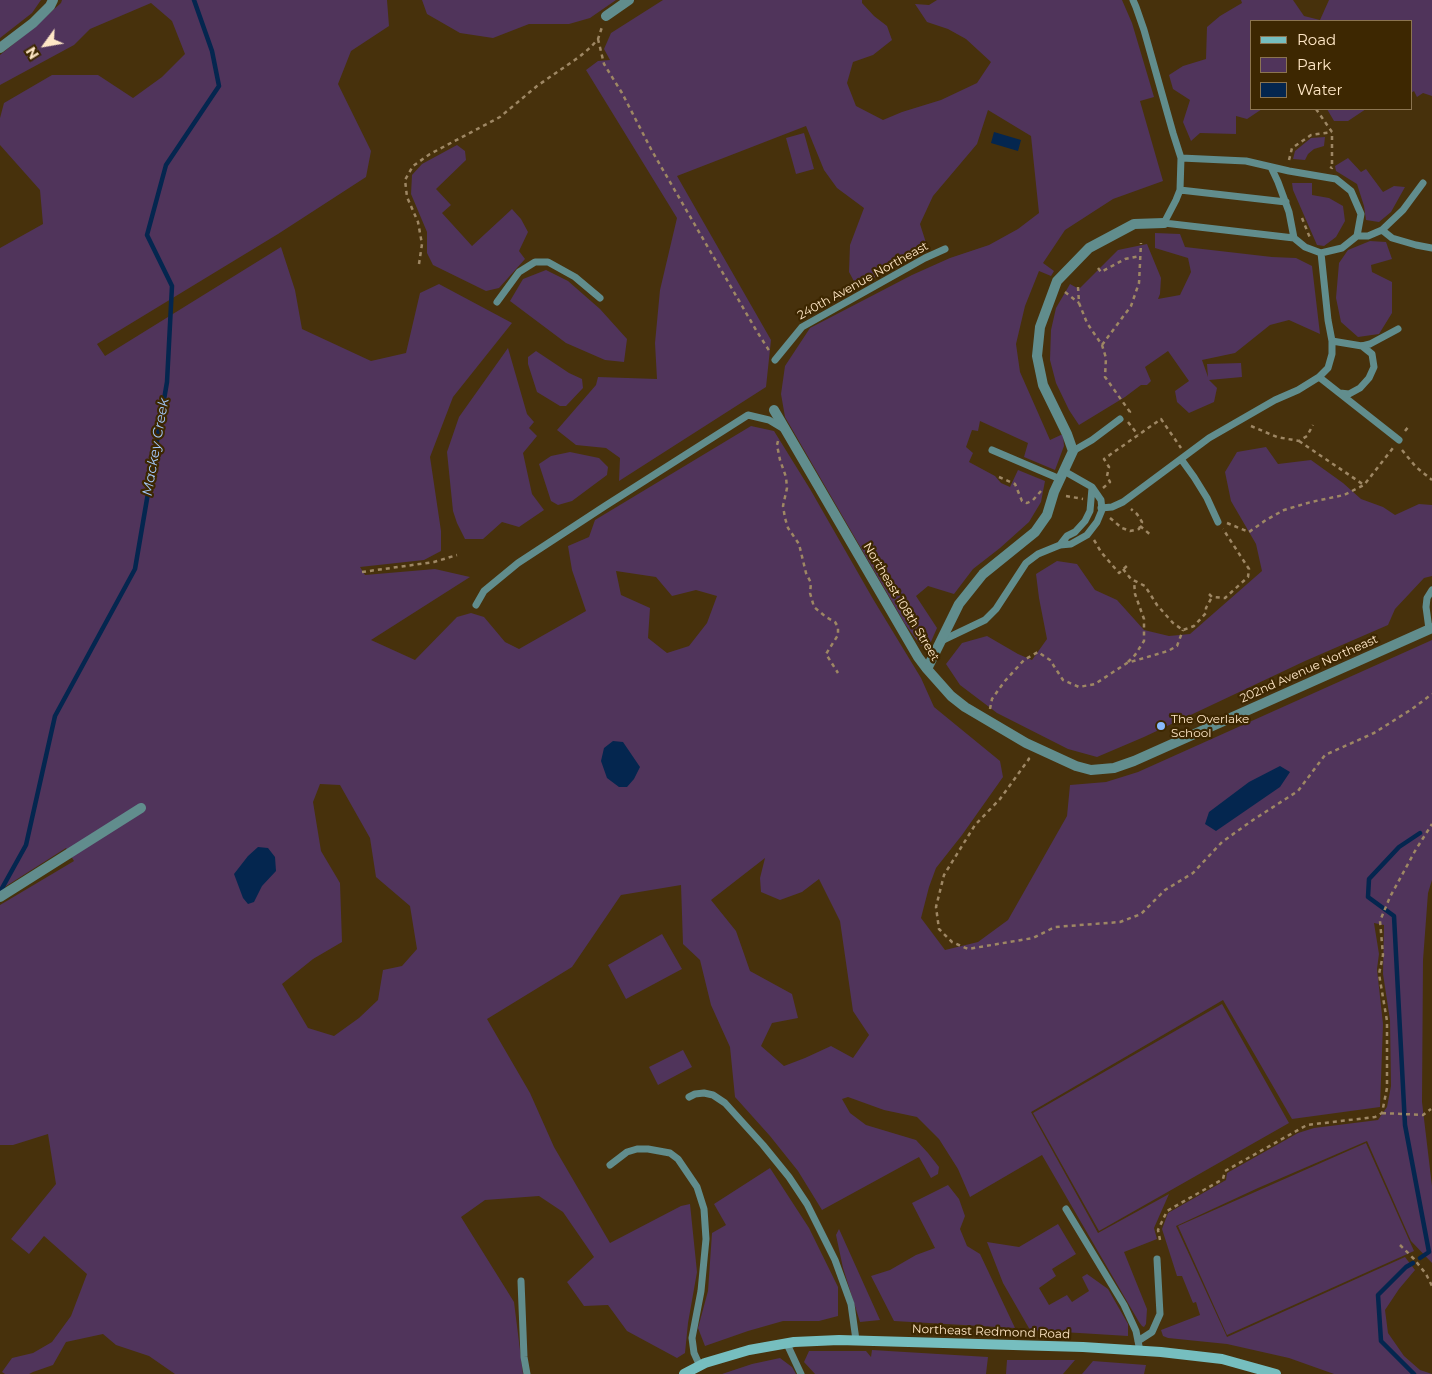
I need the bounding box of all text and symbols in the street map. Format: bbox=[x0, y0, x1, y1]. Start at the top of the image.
north arrow bbox=[20, 20, 70, 70]
legend bbox=[1250, 20, 1412, 110]
text: Road bbox=[1297, 30, 1336, 49]
text: N bbox=[22, 43, 43, 63]
text: Park bbox=[1297, 55, 1331, 74]
text: Water bbox=[1297, 80, 1343, 99]
street label: 240th Avenue Northeast bbox=[795, 239, 931, 323]
water label: Mackey Creek bbox=[139, 397, 173, 497]
street label: Northeast 108th Street bbox=[860, 540, 942, 664]
street label: 202nd Avenue Northeast bbox=[1238, 632, 1380, 706]
place label: The Overlake School bbox=[1171, 712, 1249, 740]
marker: The Overlake School bbox=[1155, 720, 1167, 732]
street label: Northeast Redmond Road bbox=[912, 1322, 1070, 1342]

